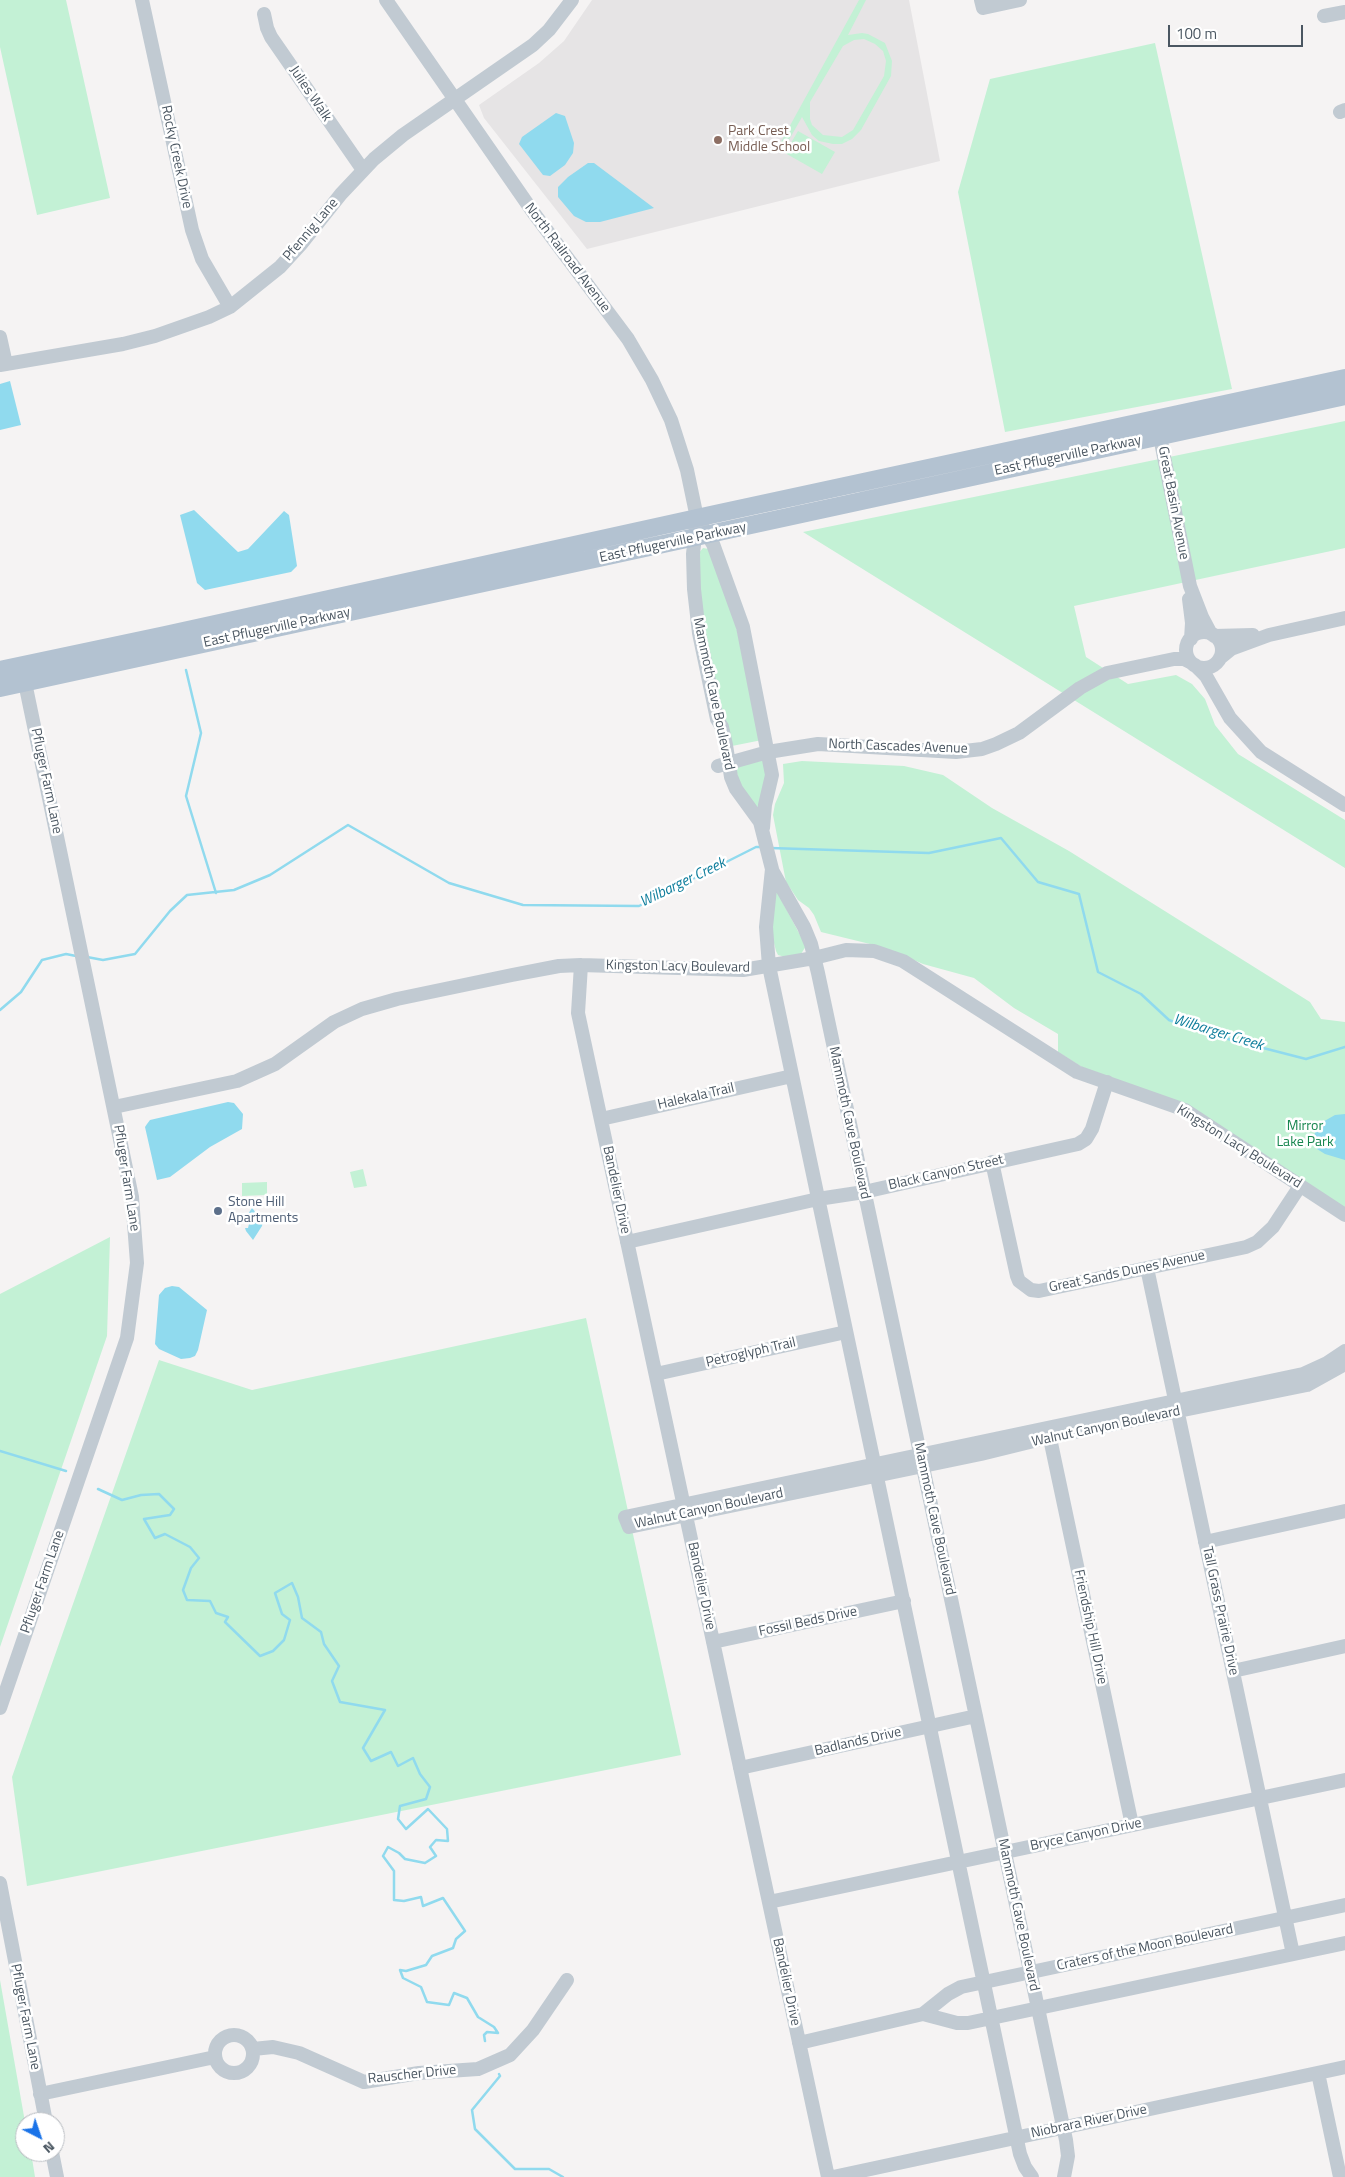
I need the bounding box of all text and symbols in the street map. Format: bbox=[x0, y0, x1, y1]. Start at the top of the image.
scale bar bbox=[1170, 15, 1305, 47]
text: 100 m bbox=[1176, 22, 1217, 45]
street label: Julies Walk bbox=[285, 63, 335, 125]
street label: Rocky Creek Drive bbox=[157, 104, 195, 210]
place label: Park Crest Middle School bbox=[728, 124, 810, 156]
marker: Park Crest Middle School bbox=[712, 134, 724, 146]
street label: Pfennig Lane bbox=[280, 195, 342, 265]
street label: North Railroad Avenue bbox=[520, 200, 614, 316]
street label: East Pflugerville Parkway bbox=[993, 432, 1143, 480]
street label: Great Basin Avenue bbox=[1154, 445, 1192, 561]
street label: East Pflugerville Parkway bbox=[598, 519, 748, 567]
street label: East Pflugerville Parkway bbox=[202, 604, 352, 652]
street label: Mammoth Cave Boulevard bbox=[689, 616, 737, 772]
street label: Pfluger Farm Lane bbox=[27, 727, 65, 835]
street label: North Cascades Avenue bbox=[828, 736, 968, 758]
water label: Wilbarger Creek bbox=[637, 855, 729, 911]
street label: Kingston Lacy Boulevard bbox=[606, 957, 750, 977]
water label: Wilbarger Creek bbox=[1171, 1011, 1265, 1055]
street label: Mammoth Cave Boulevard bbox=[825, 1045, 873, 1201]
street label: Halekala Trail bbox=[656, 1080, 736, 1114]
street label: Kingston Lacy Boulevard bbox=[1173, 1102, 1305, 1192]
park label: Mirror Lake Park bbox=[1276, 1119, 1334, 1152]
street label: Pfluger Farm Lane bbox=[109, 1124, 143, 1232]
street label: Bandelier Drive bbox=[598, 1144, 634, 1236]
street label: Black Canyon Street bbox=[887, 1152, 1005, 1194]
place label: Stone Hill Apartments bbox=[228, 1195, 298, 1228]
marker: Stone Hill Apartments bbox=[212, 1205, 224, 1217]
street label: Great Sands Dunes Avenue bbox=[1048, 1247, 1206, 1297]
street label: Petroglyph Trail bbox=[704, 1334, 798, 1372]
street label: Walnut Canyon Boulevard bbox=[1030, 1403, 1182, 1451]
street label: Mammoth Cave Boulevard bbox=[910, 1441, 958, 1597]
street label: Walnut Canyon Boulevard bbox=[633, 1485, 785, 1533]
street label: Pfluger Farm Lane bbox=[18, 1528, 68, 1636]
street label: Bandelier Drive bbox=[683, 1540, 719, 1632]
street label: Tall Grass Prairie Drive bbox=[1198, 1545, 1242, 1677]
street label: Friendship Hill Drive bbox=[1070, 1568, 1110, 1686]
street label: Fossil Beds Drive bbox=[757, 1603, 859, 1641]
street label: Badlands Drive bbox=[813, 1724, 903, 1760]
street label: Bryce Canyon Drive bbox=[1029, 1815, 1143, 1855]
street label: Mammoth Cave Boulevard bbox=[994, 1837, 1042, 1993]
street label: Craters of the Moon Boulevard bbox=[1055, 1921, 1235, 1975]
street label: Bandelier Drive bbox=[768, 1936, 804, 2028]
street label: Pfluger Farm Lane bbox=[6, 1963, 44, 2071]
street label: Rauscher Drive bbox=[367, 2062, 457, 2088]
street label: Niobrara River Drive bbox=[1030, 2102, 1148, 2142]
north arrow bbox=[15, 2112, 65, 2162]
text: N bbox=[39, 2137, 60, 2159]

